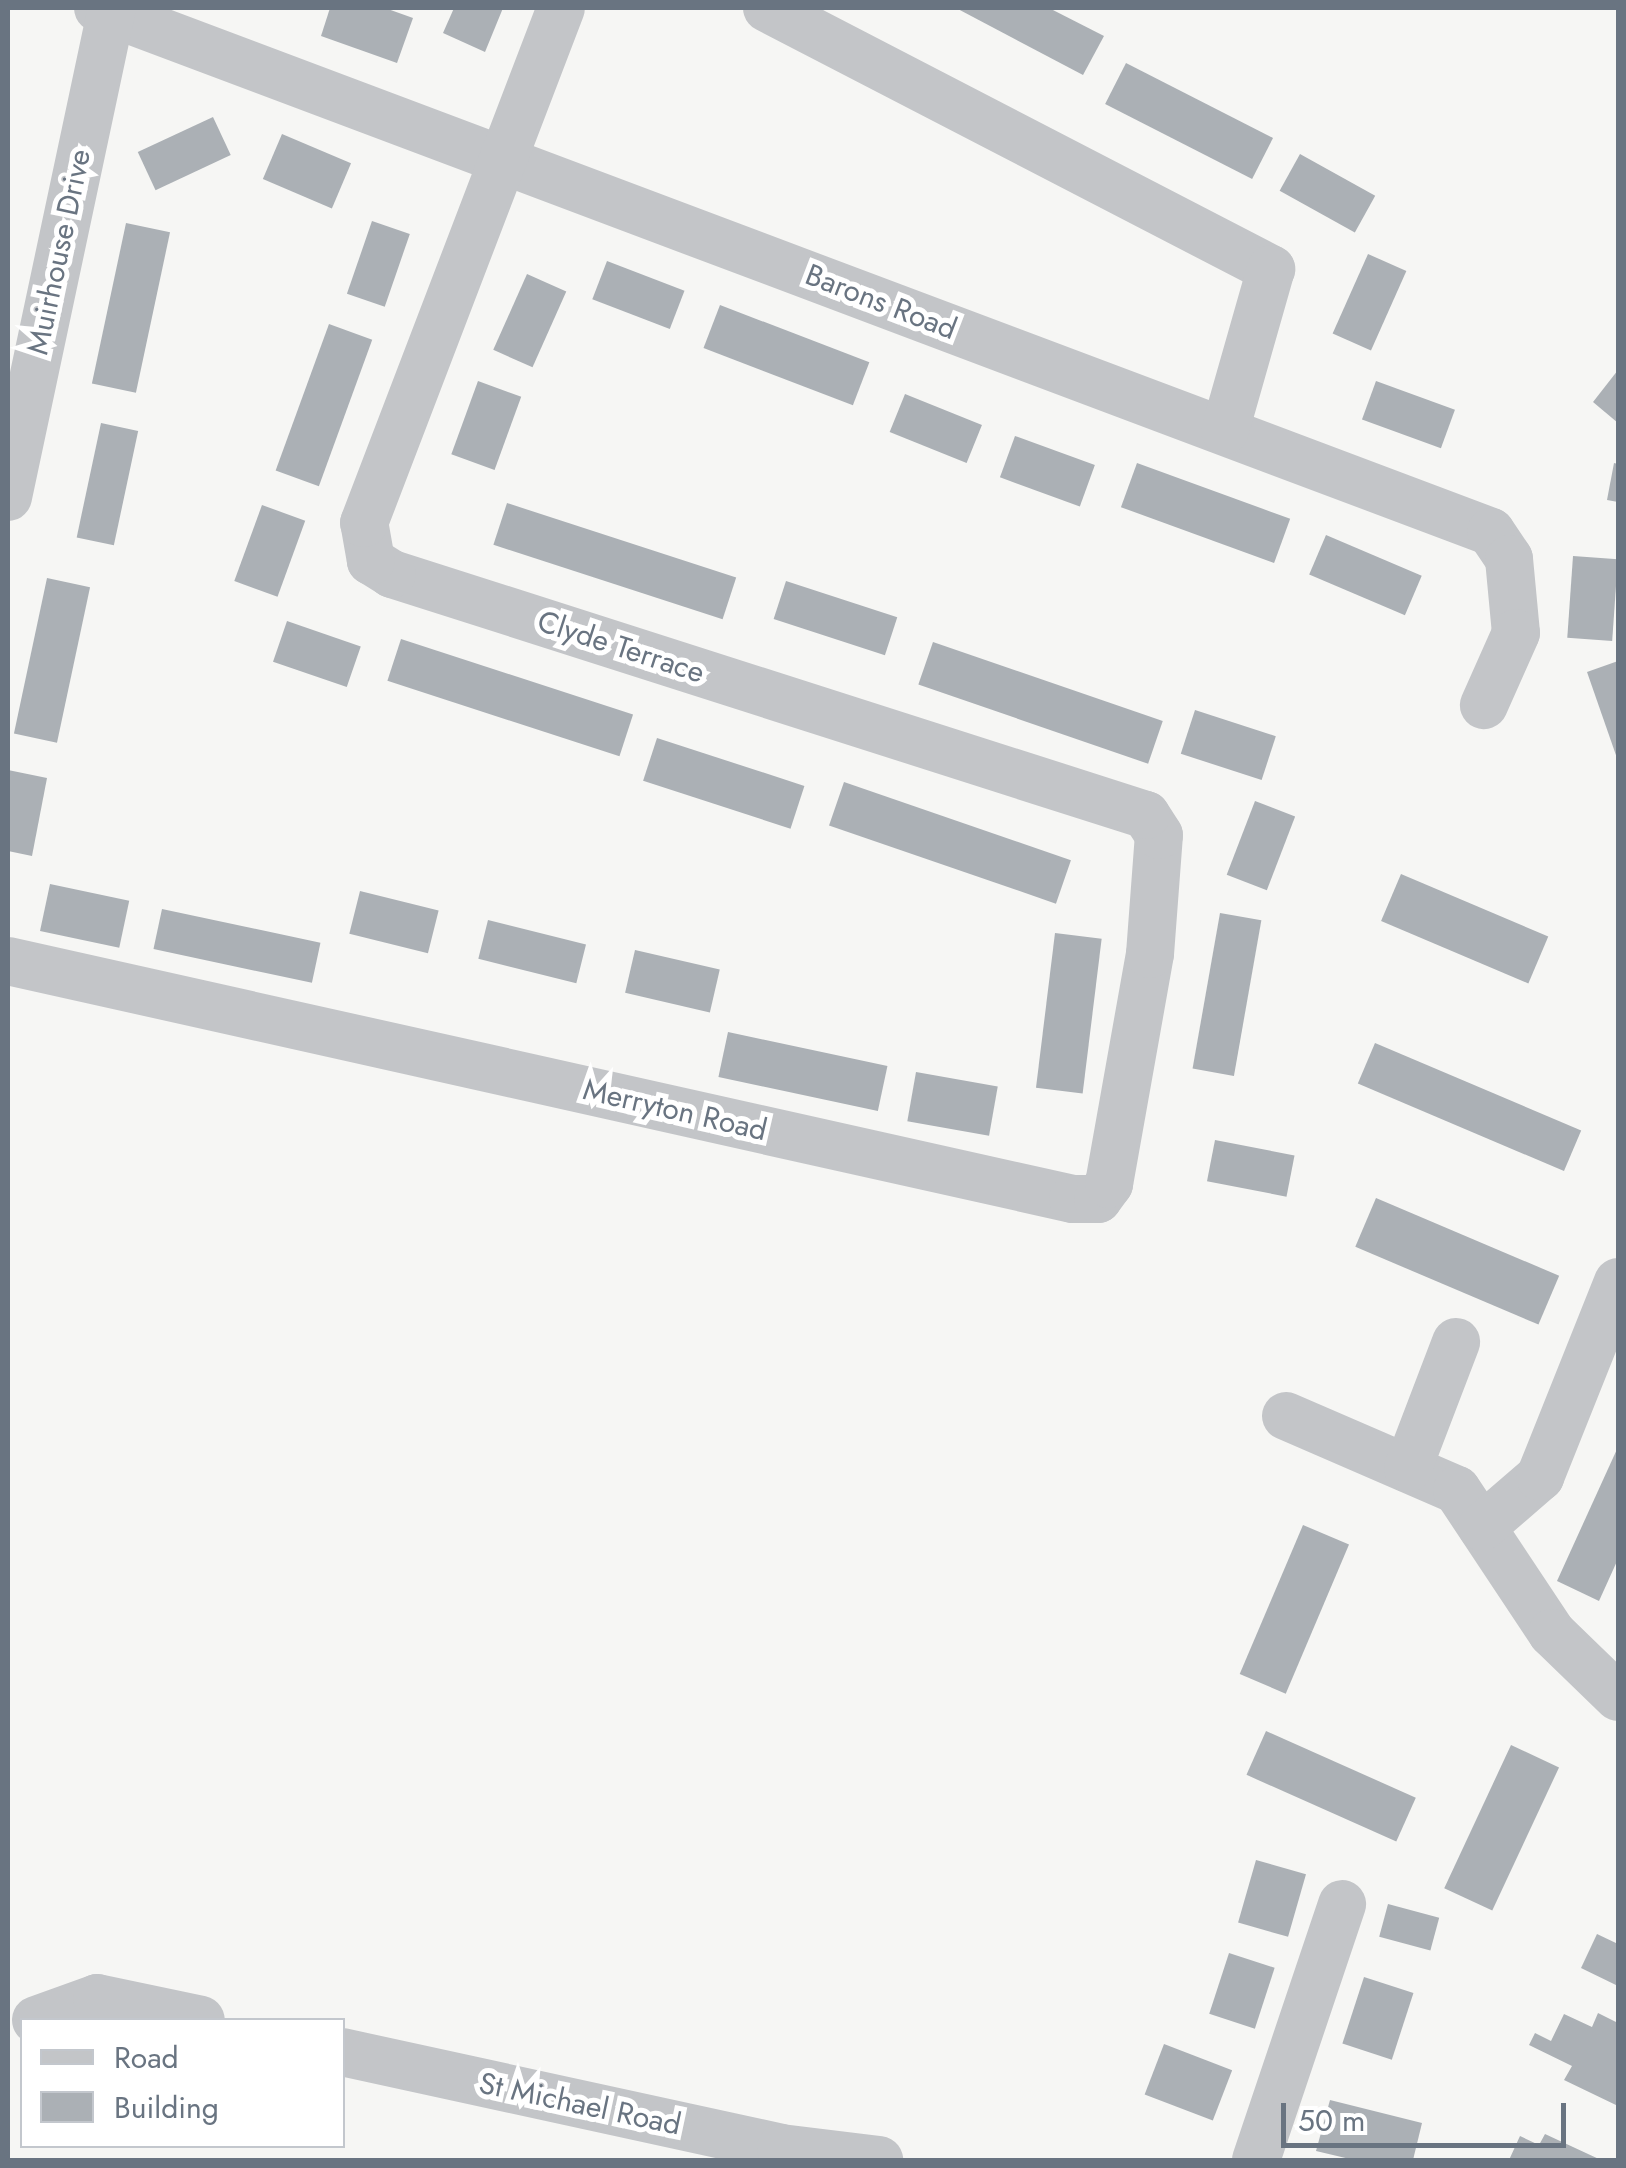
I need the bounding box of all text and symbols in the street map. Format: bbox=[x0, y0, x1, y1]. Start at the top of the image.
street label: Muirhouse Drive bbox=[20, 146, 98, 358]
street label: Barons Road bbox=[800, 257, 962, 347]
street label: Clyde Terrace bbox=[533, 603, 709, 691]
street label: Merryton Road bbox=[580, 1071, 770, 1149]
legend bbox=[20, 2018, 345, 2148]
text: Road bbox=[114, 2036, 179, 2079]
street label: St Michael Road bbox=[476, 2065, 684, 2143]
scale bar bbox=[1286, 2083, 1571, 2145]
text: Building bbox=[114, 2086, 219, 2129]
text: 50 m bbox=[1298, 2099, 1365, 2142]

